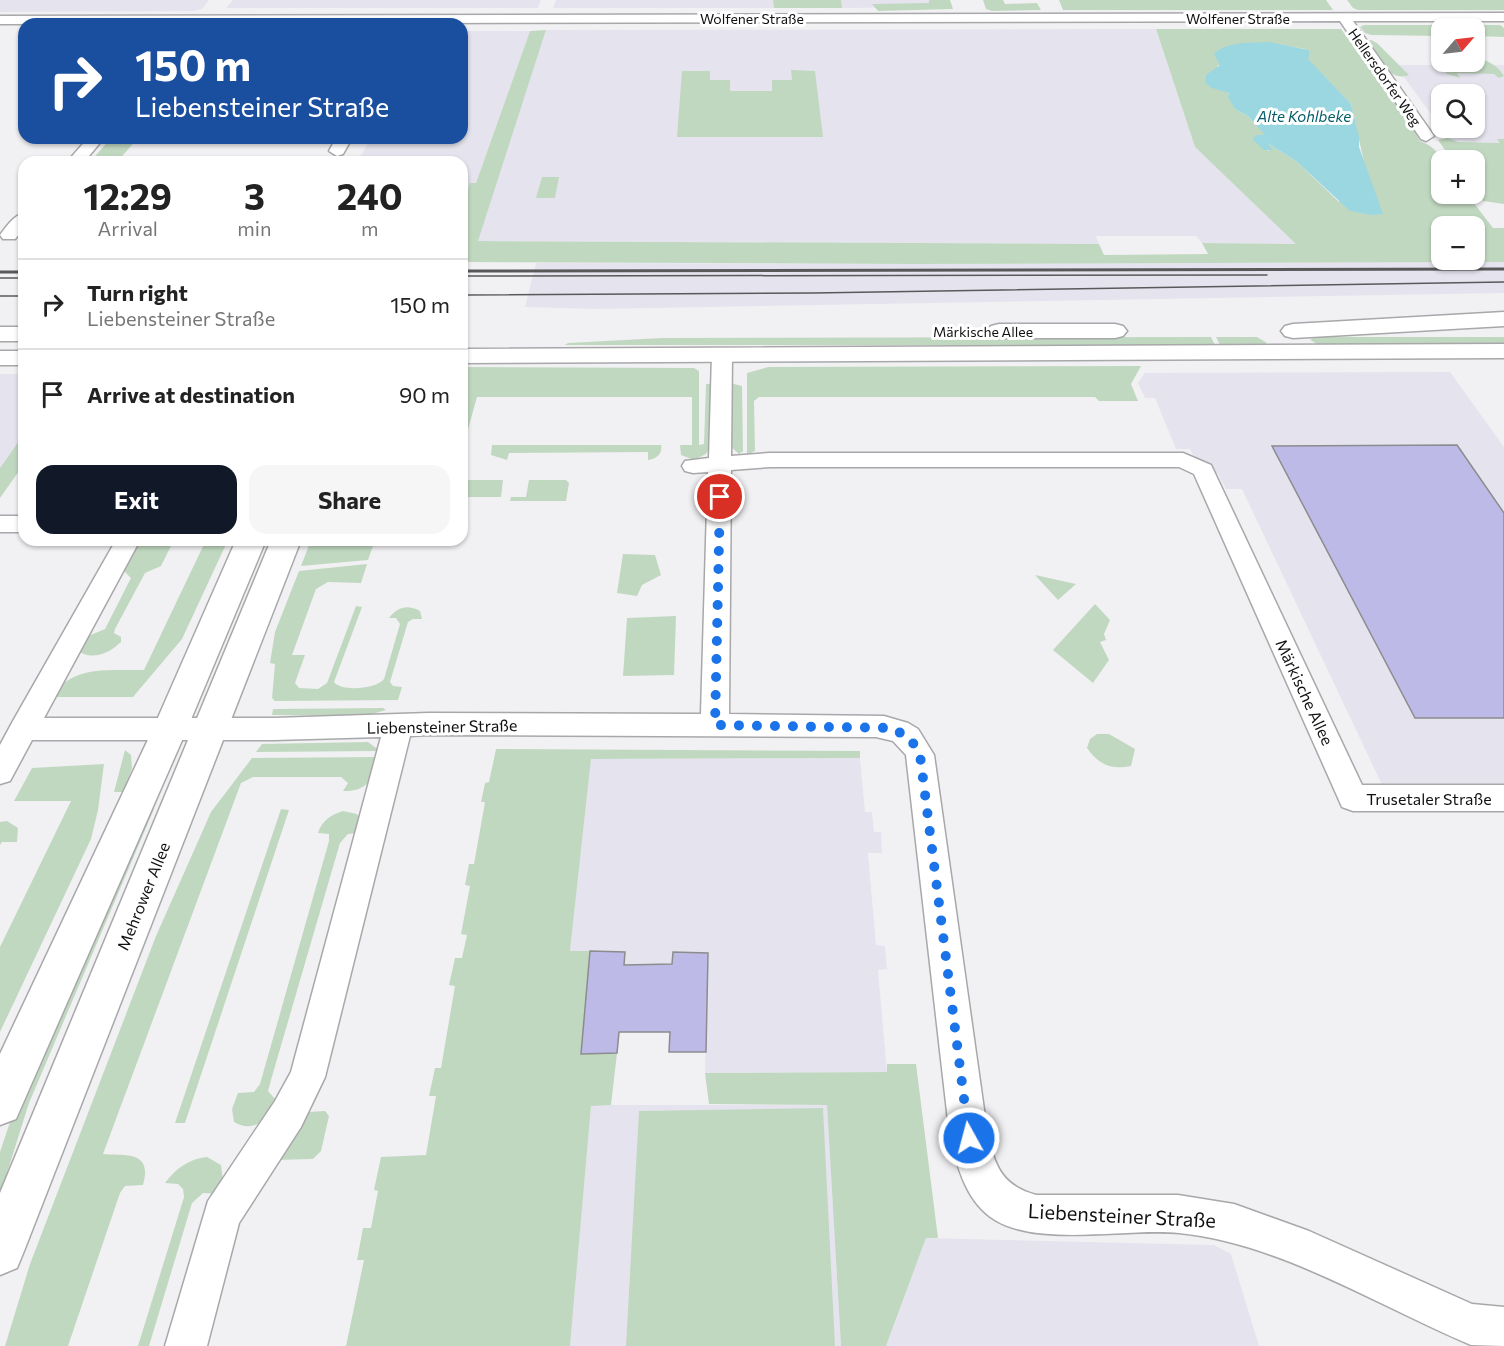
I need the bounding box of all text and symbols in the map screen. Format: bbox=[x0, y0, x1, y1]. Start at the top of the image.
street label: Wolfener Straße bbox=[700, 10, 804, 27]
street label: Wolfener Straße bbox=[1186, 10, 1290, 27]
north arrow bbox=[1431, 18, 1485, 72]
map controls bbox=[1431, 18, 1485, 270]
street label: Hellersdorfer Weg bbox=[1345, 25, 1425, 129]
text: 150 m bbox=[135, 38, 251, 90]
icon: right bbox=[36, 42, 114, 120]
button: search bbox=[1431, 84, 1485, 138]
text: Liebensteiner Straße bbox=[135, 90, 389, 123]
water label: Alte Kohlbeke bbox=[1256, 107, 1351, 125]
button: + bbox=[1431, 150, 1485, 204]
text: 12:29 bbox=[83, 173, 172, 217]
text: 3 bbox=[244, 173, 265, 217]
text: 240 bbox=[337, 173, 403, 217]
text: Arrival bbox=[97, 216, 158, 240]
text: min bbox=[237, 216, 271, 240]
text: m bbox=[361, 216, 378, 240]
button: − bbox=[1431, 216, 1485, 270]
text: Turn right bbox=[87, 279, 188, 306]
icon: right bbox=[36, 288, 69, 321]
text: 150 m bbox=[390, 291, 450, 318]
text: Liebensteiner Straße bbox=[87, 306, 275, 330]
street label: Märkische Allee bbox=[933, 323, 1033, 340]
icon: arrive bbox=[36, 378, 69, 411]
text: Arrive at destination bbox=[87, 381, 295, 408]
text: 90 m bbox=[399, 381, 450, 408]
button: Exit bbox=[36, 465, 237, 534]
button: Share bbox=[249, 465, 450, 534]
pin bbox=[694, 471, 745, 522]
icon: arrive bbox=[703, 480, 736, 513]
street label: Märkische Allee bbox=[1272, 636, 1338, 748]
street label: Liebensteiner Straße bbox=[367, 715, 517, 737]
street label: Trusetaler Straße bbox=[1366, 789, 1492, 808]
street label: Mehrower Allee bbox=[113, 839, 173, 953]
position arrow bbox=[937, 1106, 1001, 1170]
street label: Liebensteiner Straße bbox=[1027, 1198, 1217, 1232]

